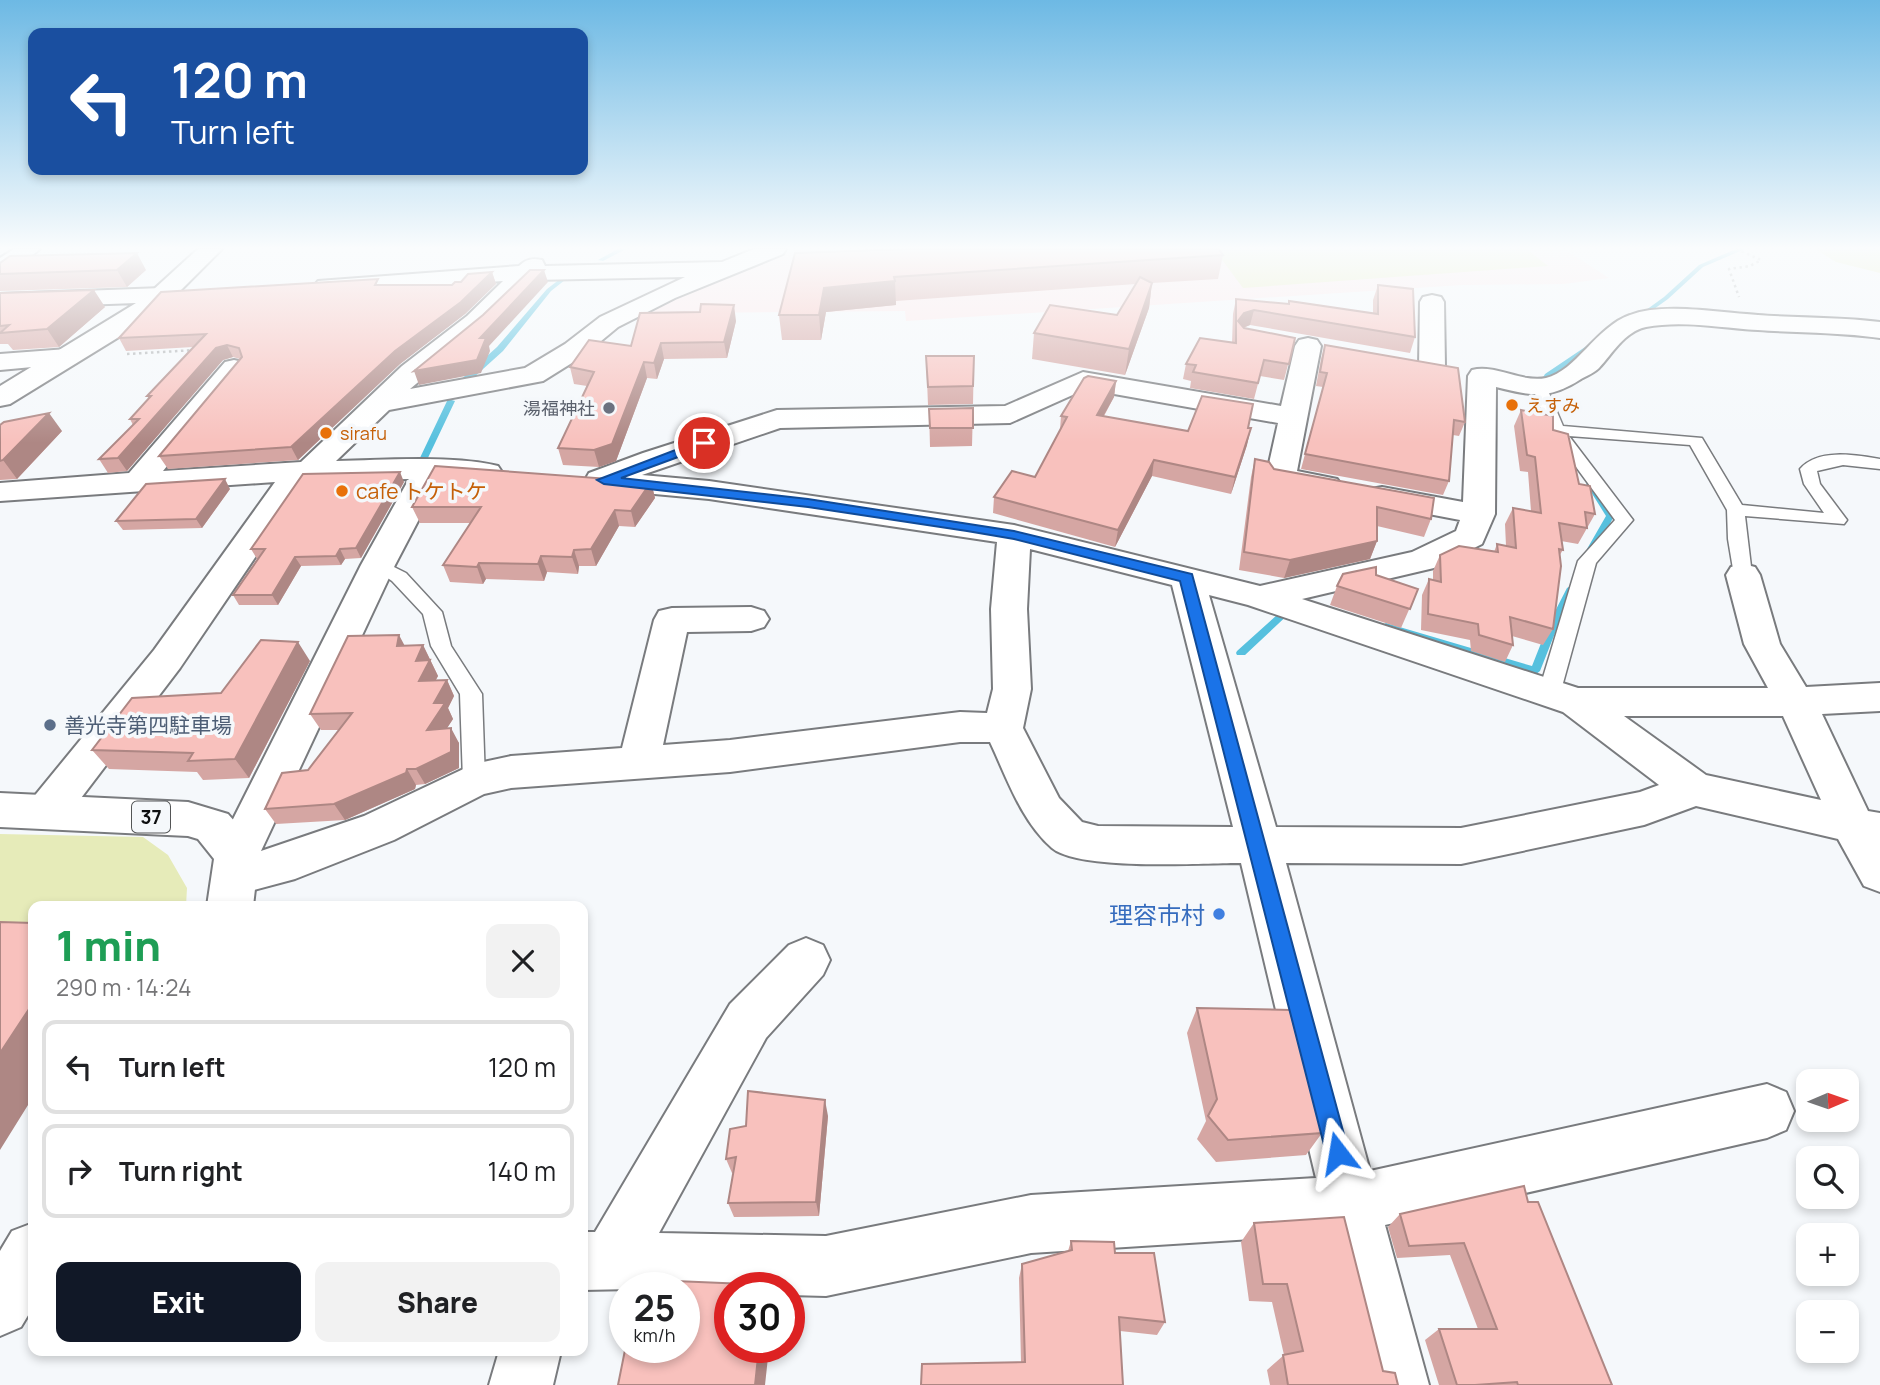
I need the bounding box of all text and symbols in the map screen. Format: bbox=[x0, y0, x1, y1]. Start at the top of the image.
text: 120 m bbox=[171, 46, 308, 113]
icon: left bbox=[56, 56, 147, 147]
text: Turn left bbox=[171, 110, 295, 154]
place label: えすみ bbox=[1526, 393, 1580, 417]
place label: 湯福神社 bbox=[523, 396, 595, 420]
marker: えすみ bbox=[1504, 397, 1520, 413]
marker: 湯福神社 bbox=[601, 400, 617, 416]
pin bbox=[674, 413, 734, 473]
place label: sirafu bbox=[340, 421, 387, 445]
icon: arrive bbox=[685, 424, 723, 462]
marker: sirafu bbox=[318, 425, 334, 441]
place label: cafe トケトケ bbox=[356, 477, 487, 505]
marker: cafe トケトケ bbox=[334, 483, 350, 499]
place label: 善光寺第四駐車場 bbox=[64, 711, 232, 739]
marker: 善光寺第四駐車場 bbox=[42, 717, 58, 733]
road number: 37 bbox=[132, 802, 170, 832]
place label: 理容市村 bbox=[1109, 898, 1205, 931]
marker: 理容市村 bbox=[1211, 906, 1227, 922]
text: 1 min bbox=[56, 916, 161, 974]
button: close bbox=[486, 924, 560, 998]
text: 290 m · 14:24 bbox=[56, 971, 192, 1003]
icon: left bbox=[60, 1048, 98, 1086]
text: Turn left bbox=[119, 1049, 226, 1085]
text: 120 m bbox=[488, 1049, 556, 1085]
north arrow bbox=[1796, 1069, 1858, 1132]
map controls bbox=[1796, 1069, 1859, 1363]
position arrow bbox=[1301, 1116, 1375, 1190]
button: search bbox=[1796, 1146, 1859, 1209]
icon: right bbox=[60, 1152, 98, 1190]
text: Turn right bbox=[119, 1153, 243, 1189]
text: 140 m bbox=[487, 1153, 556, 1189]
button: + bbox=[1796, 1223, 1859, 1286]
button: Exit bbox=[56, 1262, 301, 1342]
button: Share bbox=[315, 1262, 560, 1342]
speed limit sign: 30 bbox=[714, 1272, 805, 1363]
text: 25 bbox=[634, 1284, 675, 1332]
button: − bbox=[1796, 1300, 1859, 1363]
text: km/h bbox=[634, 1323, 675, 1347]

